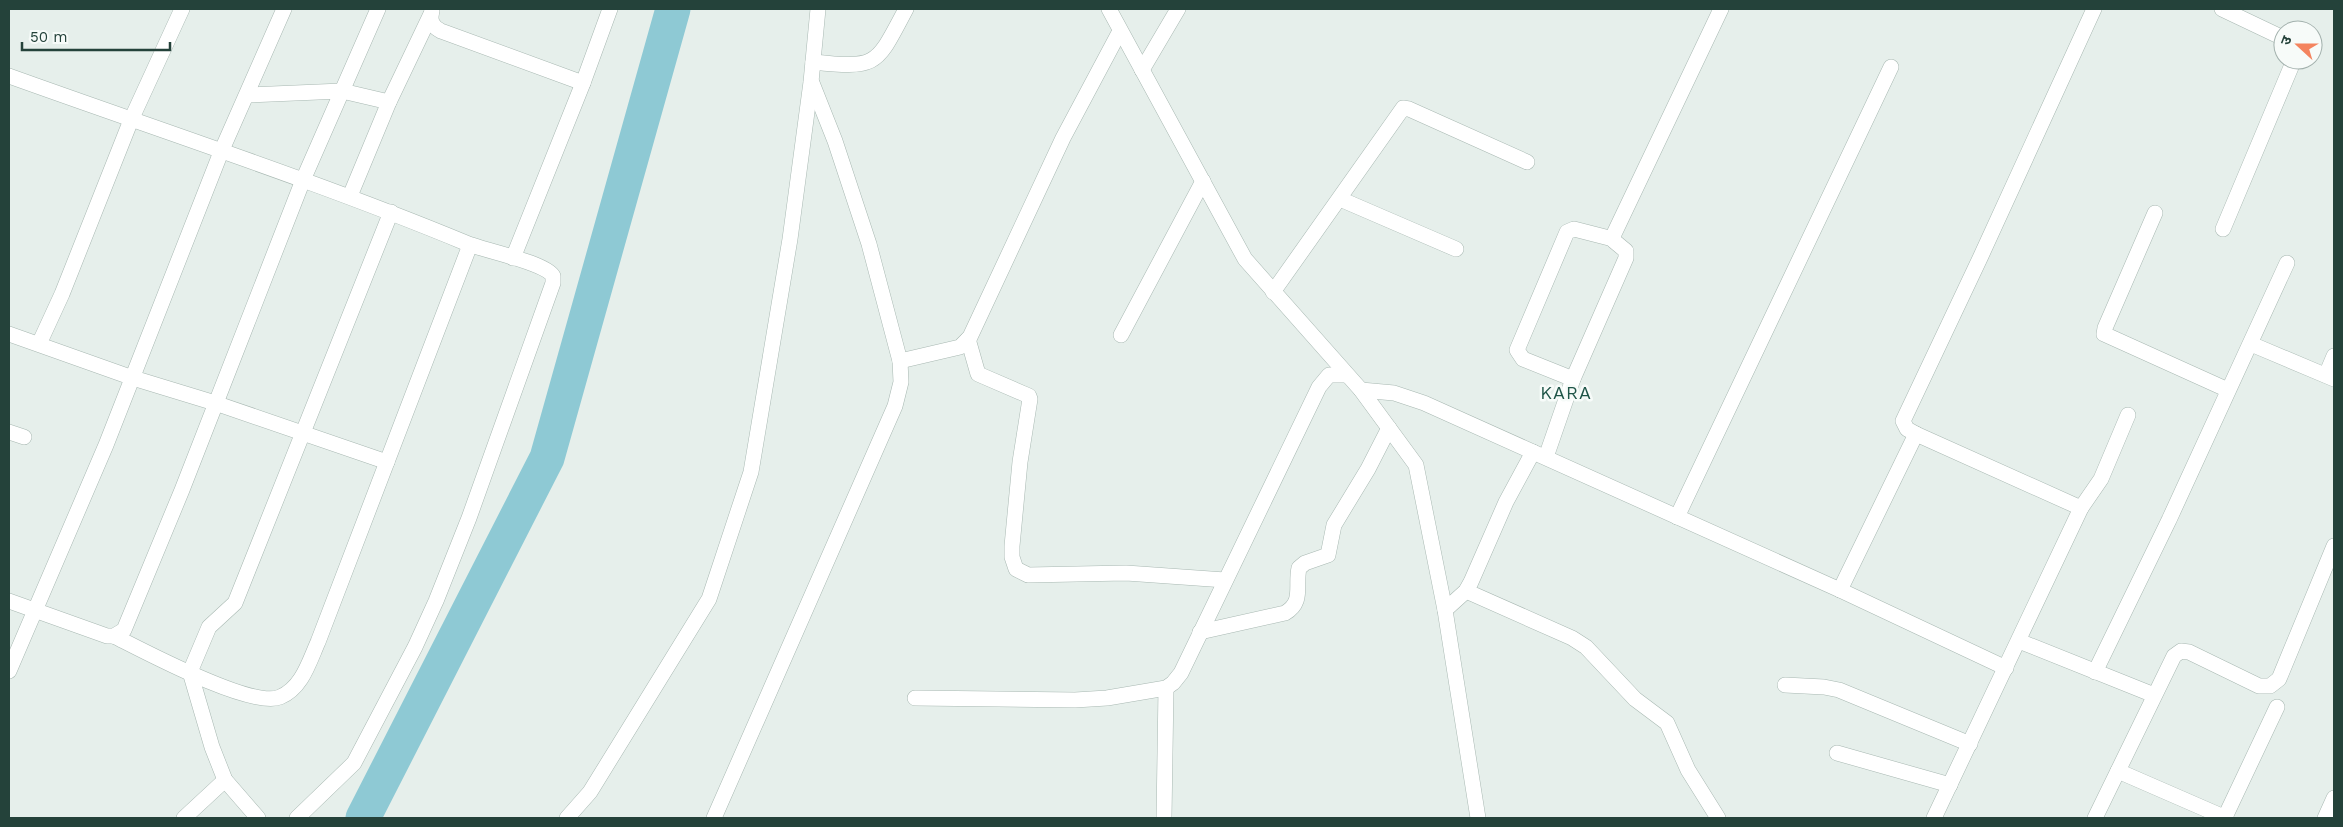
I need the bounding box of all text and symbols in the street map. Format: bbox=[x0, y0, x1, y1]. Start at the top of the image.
scale bar bbox=[22, 20, 170, 52]
north arrow bbox=[2273, 20, 2323, 70]
text: 50 m bbox=[30, 28, 67, 46]
text: उ bbox=[2277, 33, 2295, 47]
district label: KARA bbox=[1540, 382, 1592, 403]

